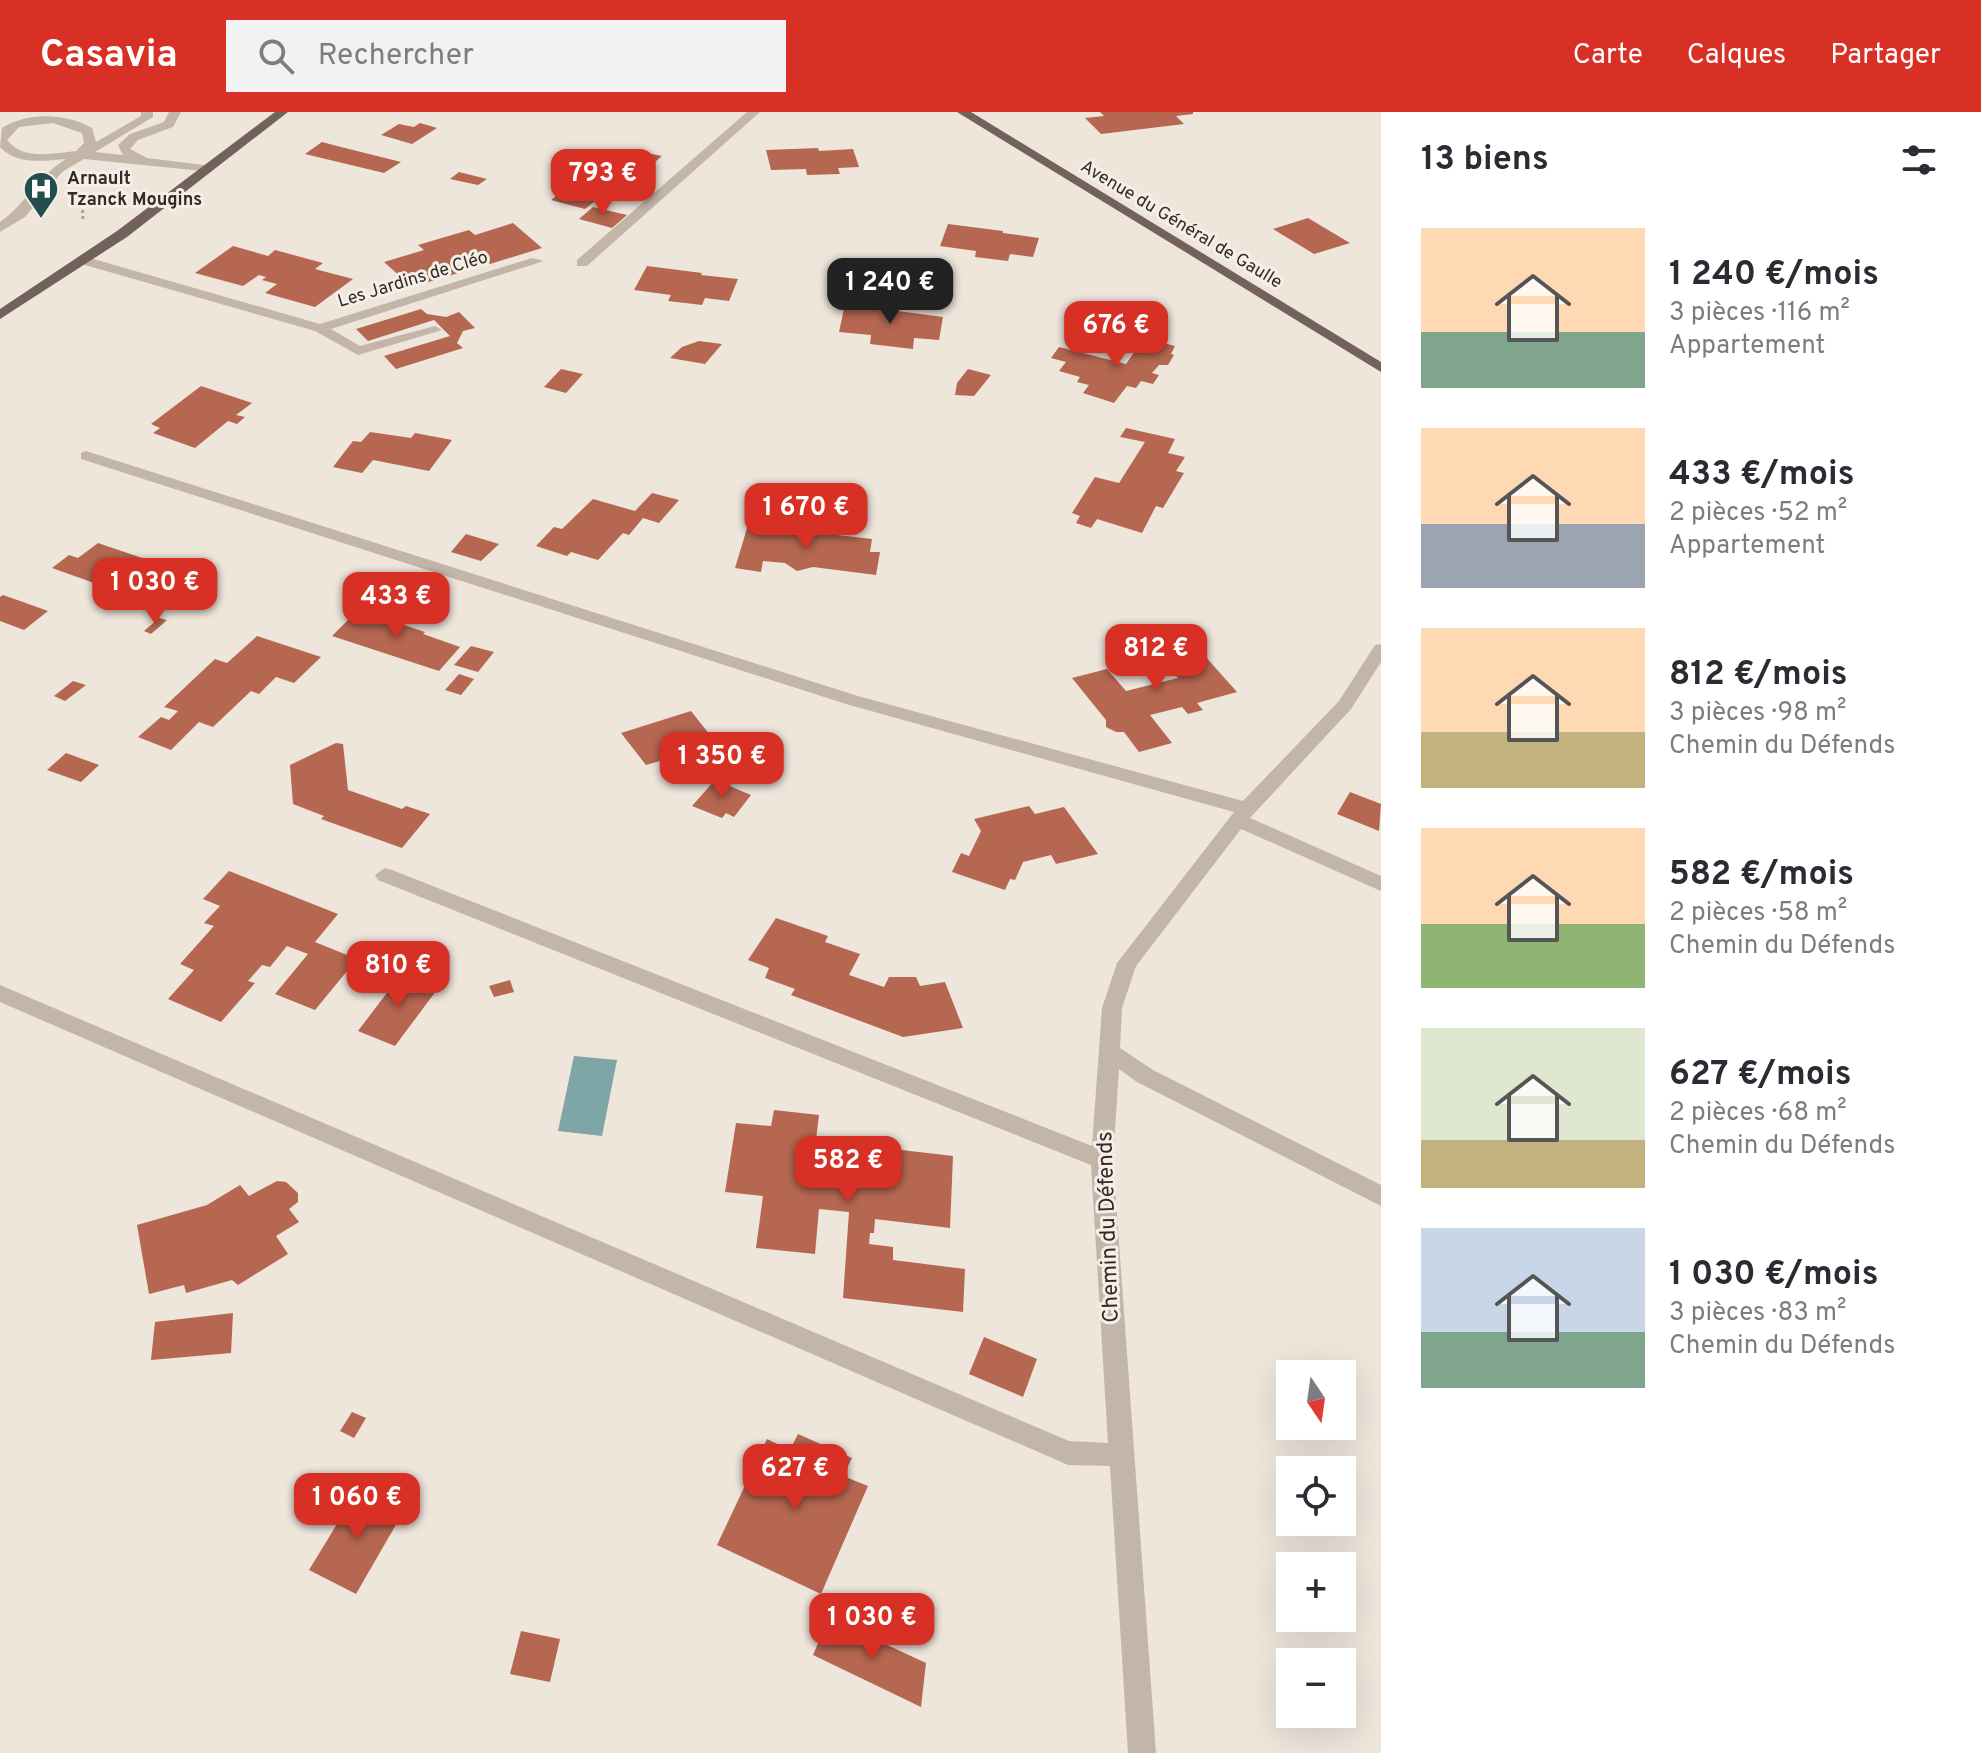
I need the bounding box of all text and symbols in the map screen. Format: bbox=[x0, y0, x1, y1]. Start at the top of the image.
search box bbox=[226, 20, 786, 92]
text: Casavia bbox=[40, 32, 178, 81]
icon: search bbox=[254, 34, 298, 78]
text: Rechercher bbox=[318, 38, 474, 75]
text: Carte bbox=[1573, 38, 1643, 74]
text: Calques bbox=[1687, 38, 1786, 74]
text: Partager bbox=[1830, 38, 1941, 74]
icon: filters bbox=[1897, 138, 1941, 182]
text: 13 biens bbox=[1421, 139, 1549, 182]
pin: 793 € bbox=[547, 149, 659, 217]
street label: Avenue du Général de Gaulle bbox=[1076, 156, 1286, 294]
text: 793 € bbox=[569, 158, 637, 191]
place label: Arnault Tzanck Mougins bbox=[67, 168, 202, 212]
hospital icon: Arnault Tzanck Mougins bbox=[22, 170, 60, 220]
street label: Les Jardins de Cléo bbox=[335, 246, 491, 314]
text: 1 240 €/mois bbox=[1669, 254, 1879, 297]
pin: 1 240 € bbox=[816, 258, 964, 326]
icon: home bbox=[1485, 260, 1581, 356]
text: 1 240 € bbox=[845, 267, 935, 300]
text: 3 pièces · 116 m² bbox=[1669, 297, 1850, 330]
pin: 676 € bbox=[1060, 301, 1172, 369]
text: 676 € bbox=[1082, 310, 1150, 343]
text: Appartement bbox=[1669, 330, 1825, 363]
text: 433 €/mois bbox=[1669, 454, 1854, 497]
icon: home bbox=[1485, 460, 1581, 556]
pin: 1 670 € bbox=[732, 483, 880, 551]
text: 1 670 € bbox=[763, 492, 850, 525]
text: 2 pièces · 52 m² bbox=[1669, 497, 1847, 530]
text: Appartement bbox=[1669, 530, 1825, 563]
pin: 1 030 € bbox=[81, 558, 229, 626]
text: 1 030 € bbox=[110, 567, 200, 600]
pin: 433 € bbox=[340, 572, 452, 640]
text: 433 € bbox=[361, 581, 431, 614]
pin: 812 € bbox=[1100, 624, 1212, 692]
text: 812 € bbox=[1123, 633, 1189, 666]
text: 812 €/mois bbox=[1669, 654, 1848, 697]
icon: home bbox=[1485, 660, 1581, 756]
text: 3 pièces · 98 m² bbox=[1669, 697, 1846, 730]
text: Chemin du Défends bbox=[1669, 730, 1895, 763]
pin: 1 350 € bbox=[648, 732, 796, 800]
text: 1 350 € bbox=[678, 741, 766, 774]
text: 582 €/mois bbox=[1669, 854, 1854, 897]
icon: home bbox=[1485, 860, 1581, 956]
text: 2 pièces · 58 m² bbox=[1669, 897, 1847, 930]
text: Chemin du Défends bbox=[1669, 930, 1895, 963]
pin: 810 € bbox=[342, 941, 454, 1009]
text: 810 € bbox=[365, 950, 431, 983]
text: 627 €/mois bbox=[1669, 1054, 1851, 1097]
icon: home bbox=[1485, 1060, 1581, 1156]
text: 2 pièces · 68 m² bbox=[1669, 1097, 1847, 1130]
text: Chemin du Défends bbox=[1669, 1130, 1895, 1163]
street label: Chemin du Défends bbox=[1092, 1131, 1126, 1323]
pin: 582 € bbox=[792, 1136, 904, 1204]
text: 582 € bbox=[813, 1145, 883, 1178]
text: 1 030 €/mois bbox=[1669, 1254, 1879, 1297]
icon: home bbox=[1485, 1260, 1581, 1356]
text: 3 pièces · 83 m² bbox=[1669, 1297, 1846, 1330]
text: Chemin du Défends bbox=[1669, 1330, 1895, 1363]
north arrow bbox=[1276, 1360, 1356, 1440]
map controls bbox=[1276, 1360, 1356, 1728]
pin: 627 € bbox=[739, 1444, 851, 1512]
text: 627 € bbox=[761, 1453, 829, 1486]
button: locate bbox=[1276, 1456, 1356, 1536]
pin: 1 060 € bbox=[283, 1473, 431, 1541]
text: 1 060 € bbox=[312, 1482, 402, 1515]
button: + bbox=[1276, 1552, 1356, 1632]
pin: 1 030 € bbox=[798, 1593, 946, 1661]
text: 1 030 € bbox=[827, 1602, 917, 1635]
button: − bbox=[1276, 1648, 1356, 1728]

